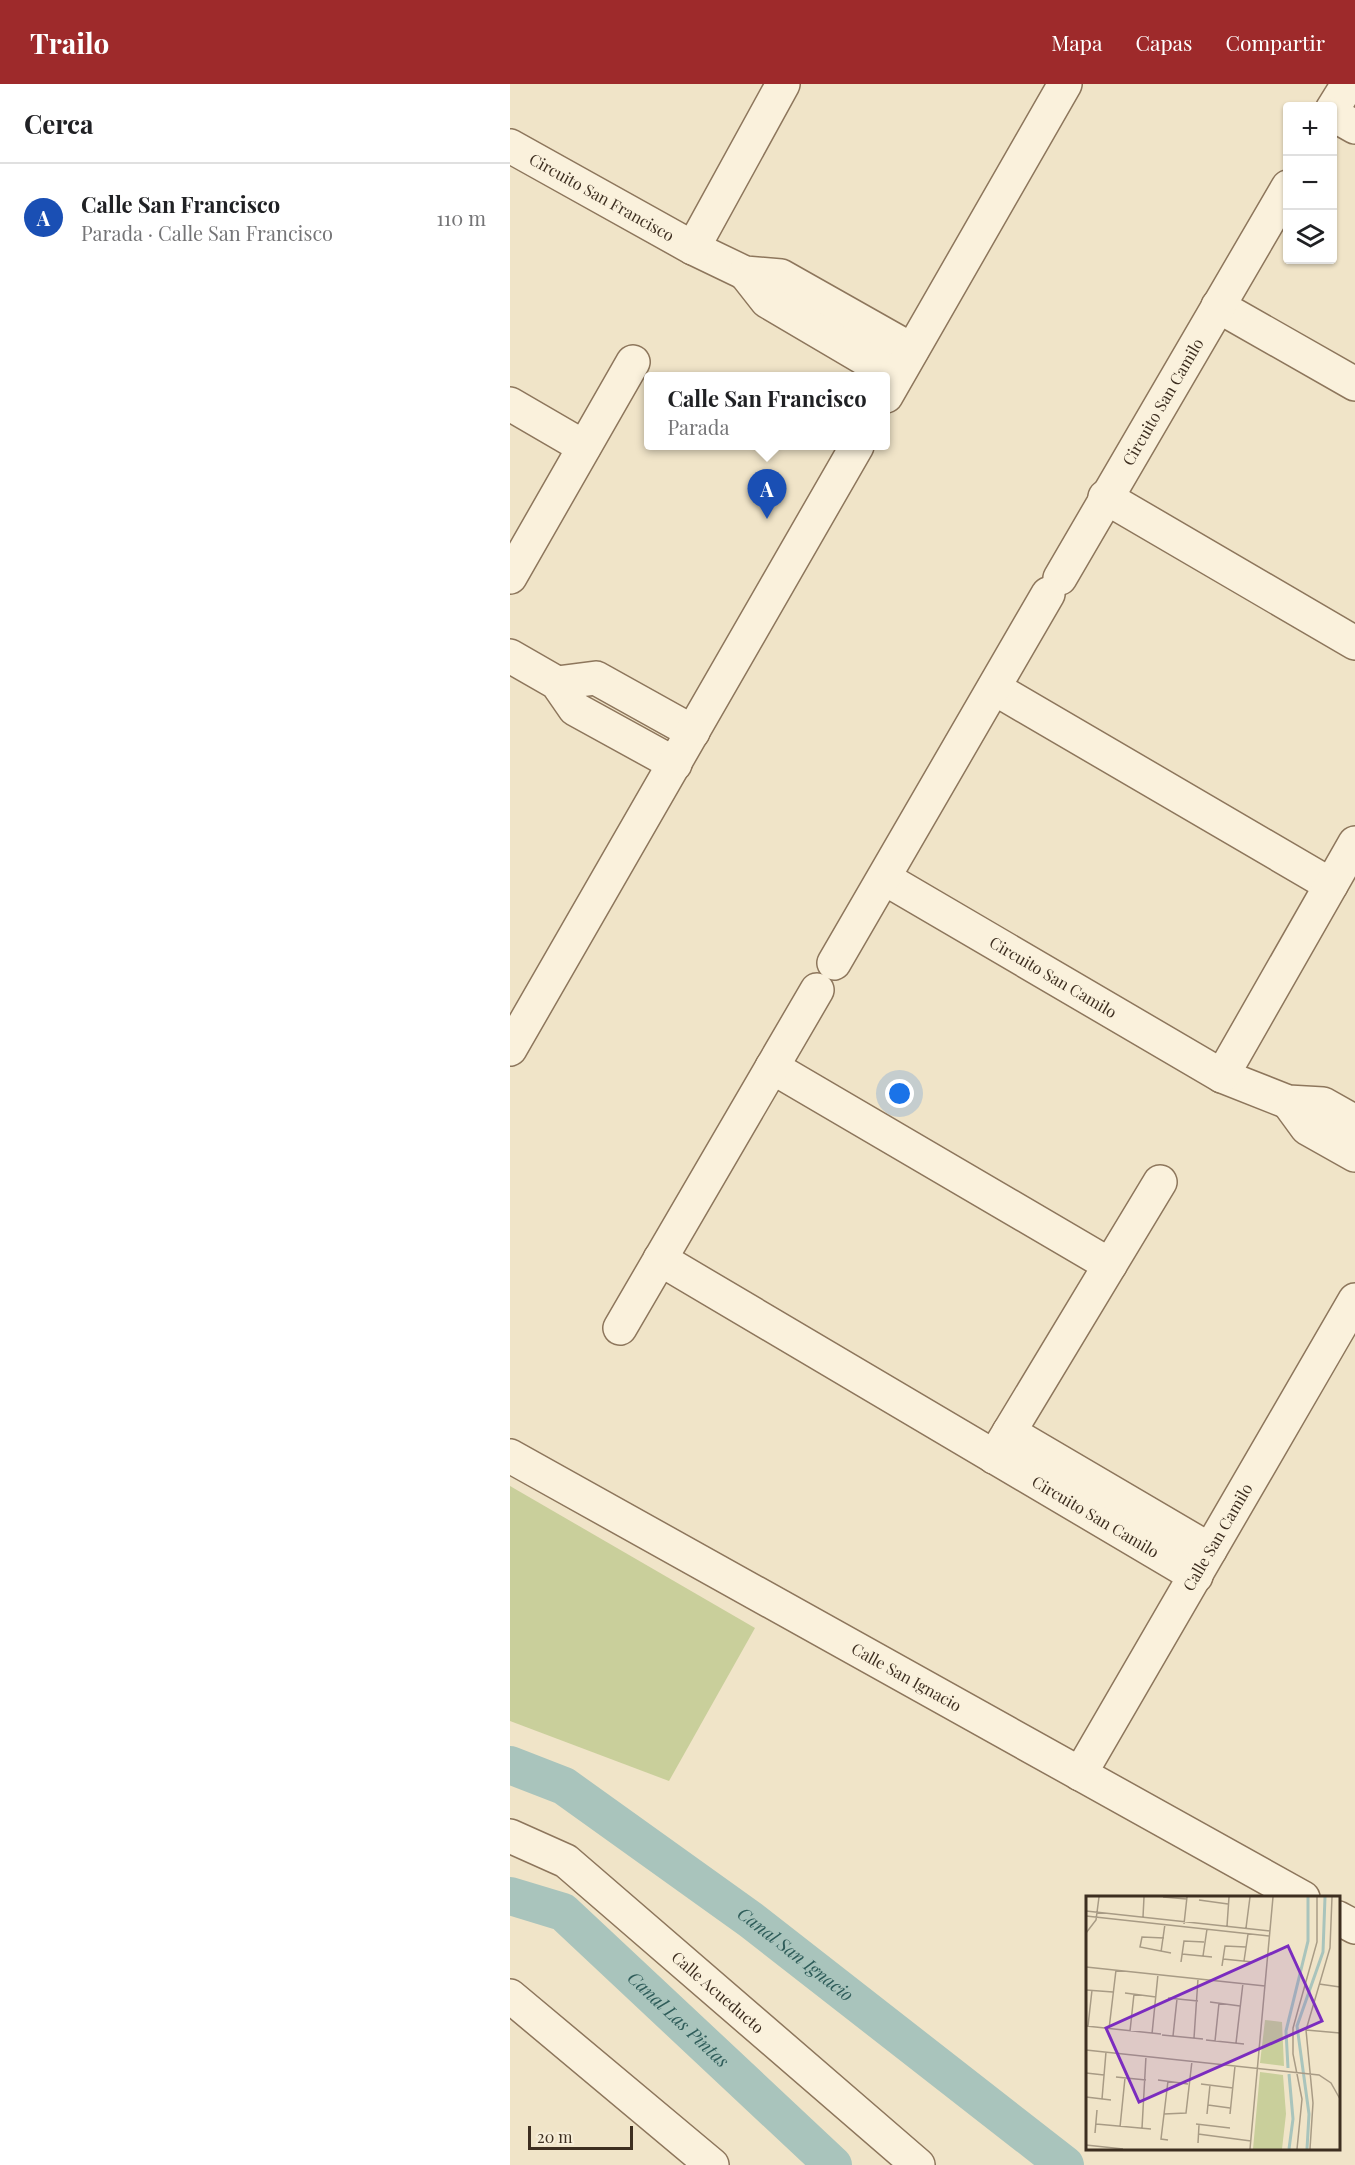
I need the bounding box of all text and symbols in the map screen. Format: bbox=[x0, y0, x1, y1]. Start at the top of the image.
text: Trailo bbox=[30, 24, 109, 61]
text: Mapa bbox=[1051, 28, 1103, 56]
text: Capas bbox=[1136, 28, 1192, 56]
text: Compartir bbox=[1225, 28, 1325, 56]
map controls bbox=[1283, 102, 1337, 264]
button: + bbox=[1283, 102, 1337, 156]
text: Cerca bbox=[24, 106, 93, 141]
street label: Circuito San Francisco bbox=[526, 148, 678, 246]
button: − bbox=[1283, 156, 1337, 210]
text: Calle San Francisco bbox=[81, 189, 280, 219]
text: A bbox=[37, 204, 50, 231]
text: 110 m bbox=[436, 204, 486, 231]
button: layers bbox=[1283, 210, 1337, 264]
text: Parada · Calle San Francisco bbox=[81, 219, 333, 246]
street label: Circuito San Camilo bbox=[1117, 334, 1208, 469]
popup bbox=[644, 372, 890, 450]
text: Calle San Francisco bbox=[667, 383, 867, 413]
text: Parada bbox=[667, 413, 729, 440]
pin: A bbox=[748, 470, 786, 519]
street label: Circuito San Camilo bbox=[986, 931, 1121, 1022]
your location bbox=[885, 1079, 914, 1108]
street label: Circuito San Camilo bbox=[1028, 1470, 1163, 1562]
street label: Calle San Camilo bbox=[1178, 1479, 1257, 1594]
street label: Calle San Ignacio bbox=[848, 1638, 966, 1716]
inset map bbox=[1086, 1896, 1340, 2150]
water label: Canal San Ignacio bbox=[733, 1901, 859, 2006]
street label: Calle Acueducto bbox=[668, 1946, 769, 2038]
water label: Canal Las Pintas bbox=[623, 1966, 735, 2073]
scale bar bbox=[528, 2123, 633, 2150]
text: 20 m bbox=[537, 2126, 572, 2147]

